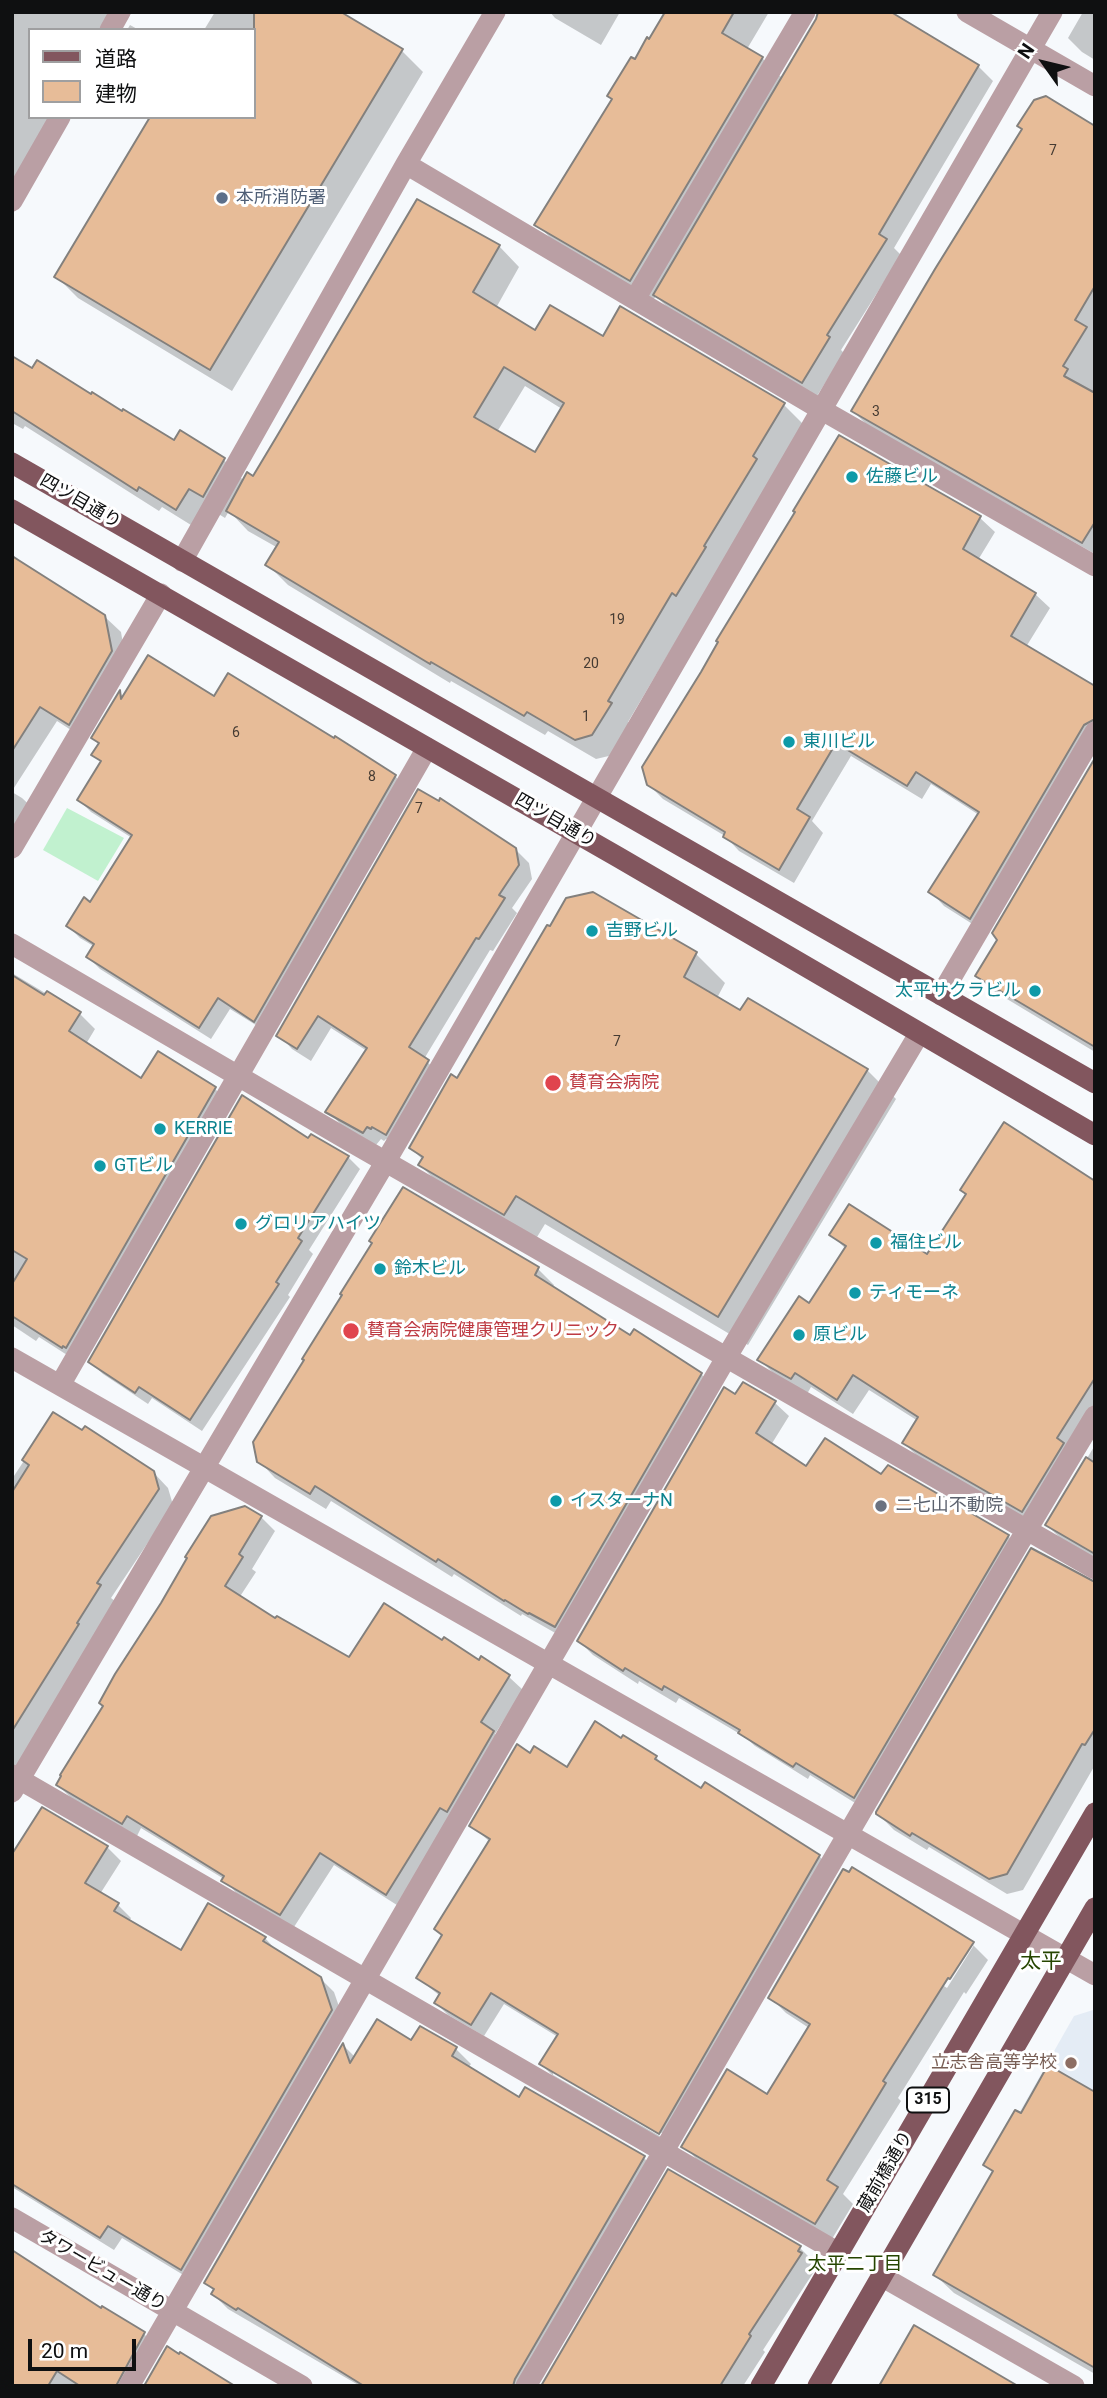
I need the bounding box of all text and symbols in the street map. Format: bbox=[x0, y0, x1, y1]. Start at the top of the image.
legend bbox=[28, 28, 256, 119]
north arrow bbox=[1009, 28, 1079, 98]
text: N bbox=[1013, 39, 1039, 63]
text: 道路 bbox=[95, 47, 137, 71]
text: 建物 bbox=[95, 82, 137, 106]
house number: 7 bbox=[1049, 143, 1057, 159]
place label: 本所消防署 bbox=[236, 187, 326, 209]
marker: 本所消防署 bbox=[214, 190, 230, 206]
house number: 3 bbox=[872, 404, 880, 420]
place label: 佐藤ビル bbox=[866, 466, 938, 488]
marker: 佐藤ビル bbox=[844, 469, 860, 485]
street label: 四ツ目通り bbox=[36, 470, 124, 534]
house number: 19 bbox=[609, 612, 625, 628]
house number: 20 bbox=[583, 656, 599, 672]
house number: 1 bbox=[582, 709, 590, 725]
house number: 6 bbox=[232, 725, 240, 741]
place label: 東川ビル bbox=[803, 731, 875, 753]
marker: 東川ビル bbox=[781, 734, 797, 750]
house number: 8 bbox=[368, 769, 376, 785]
street label: 四ツ目通り bbox=[511, 789, 599, 853]
house number: 7 bbox=[415, 801, 423, 817]
place label: 吉野ビル bbox=[606, 920, 678, 942]
marker: 吉野ビル bbox=[584, 923, 600, 939]
place label: 太平サクラビル bbox=[895, 980, 1021, 1002]
marker: 太平サクラビル bbox=[1027, 983, 1043, 999]
house number: 7 bbox=[613, 1034, 621, 1050]
place label: 賛育会病院 bbox=[569, 1072, 659, 1094]
marker: 賛育会病院 bbox=[543, 1073, 563, 1093]
place label: KERRIE bbox=[174, 1118, 233, 1140]
marker: KERRIE bbox=[152, 1121, 168, 1137]
place label: GTビル bbox=[114, 1155, 173, 1177]
marker: GTビル bbox=[92, 1158, 108, 1174]
place label: グロリアハイツ bbox=[255, 1213, 381, 1235]
marker: グロリアハイツ bbox=[233, 1216, 249, 1232]
place label: 福住ビル bbox=[890, 1232, 962, 1254]
marker: 福住ビル bbox=[868, 1235, 884, 1251]
place label: 鈴木ビル bbox=[394, 1258, 466, 1280]
marker: 鈴木ビル bbox=[372, 1261, 388, 1277]
place label: ティモーネ bbox=[869, 1282, 959, 1304]
marker: ティモーネ bbox=[847, 1285, 863, 1301]
place label: 賛育会病院健康管理クリニック bbox=[367, 1320, 619, 1342]
marker: 賛育会病院健康管理クリニック bbox=[341, 1321, 361, 1341]
place label: 原ビル bbox=[813, 1324, 867, 1346]
marker: 原ビル bbox=[791, 1327, 807, 1343]
place label: イスターナN bbox=[570, 1490, 673, 1512]
marker: イスターナN bbox=[548, 1493, 564, 1509]
place label: ニ七山不動院 bbox=[895, 1495, 1003, 1517]
marker: ニ七山不動院 bbox=[873, 1498, 889, 1514]
district label: 太平 bbox=[1020, 1950, 1062, 1976]
place label: 立志舎高等学校 bbox=[931, 2052, 1057, 2074]
marker: 立志舎高等学校 bbox=[1063, 2055, 1079, 2071]
road number: 315 bbox=[907, 2088, 949, 2112]
street label: 蔵前橋通り bbox=[854, 2128, 918, 2216]
street label: タワービュー通り bbox=[34, 2226, 170, 2316]
district label: 太平二丁目 bbox=[808, 2254, 902, 2276]
scale bar bbox=[32, 2324, 140, 2368]
text: 20 m bbox=[41, 2339, 88, 2363]

